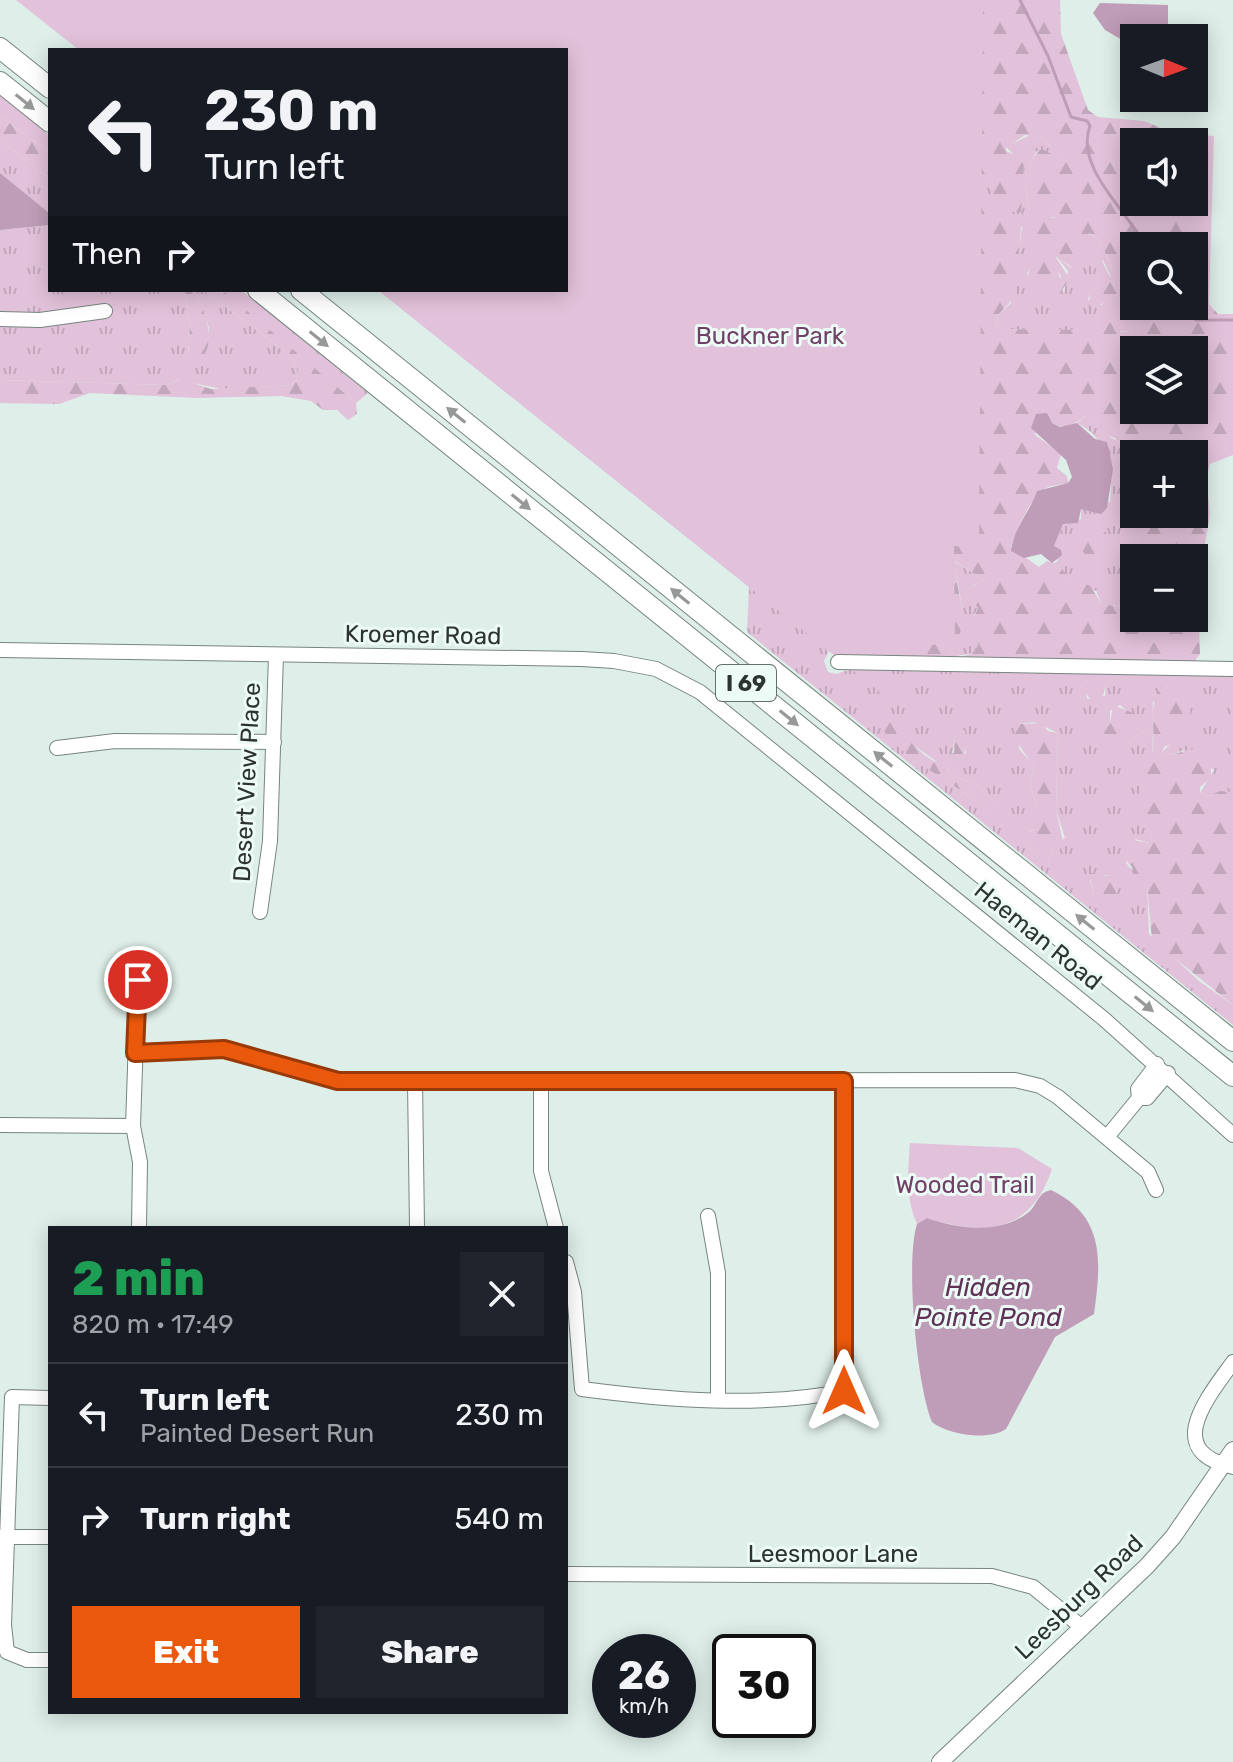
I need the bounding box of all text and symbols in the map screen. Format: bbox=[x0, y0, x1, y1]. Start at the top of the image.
north arrow bbox=[1120, 24, 1208, 112]
map controls bbox=[1120, 24, 1208, 632]
text: 230 m bbox=[204, 78, 379, 144]
icon: left bbox=[72, 80, 176, 184]
one-way arrow bbox=[15, 93, 35, 110]
button: sound bbox=[1120, 128, 1208, 216]
text: Turn left bbox=[204, 145, 345, 188]
icon: right bbox=[158, 232, 202, 276]
button: search bbox=[1120, 232, 1208, 320]
text: Then bbox=[72, 236, 142, 272]
park label: Buckner Park bbox=[696, 322, 845, 350]
one-way arrow bbox=[309, 330, 329, 347]
button: layers bbox=[1120, 336, 1208, 424]
one-way arrow bbox=[446, 407, 466, 424]
button: + bbox=[1120, 440, 1208, 528]
one-way arrow bbox=[511, 493, 531, 510]
button: − bbox=[1120, 544, 1208, 632]
one-way arrow bbox=[670, 588, 690, 604]
street label: Kroemer Road bbox=[344, 620, 502, 650]
road number: I 69 bbox=[716, 665, 776, 701]
street label: Desert View Place bbox=[228, 682, 266, 882]
one-way arrow bbox=[779, 709, 799, 726]
one-way arrow bbox=[872, 750, 893, 767]
street label: Haeman Road bbox=[969, 876, 1107, 996]
one-way arrow bbox=[1075, 914, 1095, 930]
pin bbox=[104, 946, 172, 1014]
icon: arrive bbox=[116, 958, 160, 1002]
one-way arrow bbox=[1134, 996, 1154, 1012]
park label: Wooded Trail bbox=[895, 1171, 1035, 1199]
text: 2 min bbox=[72, 1250, 205, 1307]
button: close bbox=[460, 1252, 544, 1336]
water label: Hidden Pointe Pond bbox=[914, 1272, 1062, 1333]
text: 820 m · 17:49 bbox=[72, 1309, 234, 1340]
position arrow bbox=[802, 1349, 886, 1433]
text: Turn left bbox=[140, 1382, 270, 1418]
icon: left bbox=[72, 1393, 116, 1437]
text: 230 m bbox=[455, 1397, 544, 1433]
text: Painted Desert Run bbox=[140, 1418, 374, 1449]
icon: right bbox=[72, 1497, 116, 1541]
text: Turn right bbox=[140, 1501, 291, 1537]
text: 540 m bbox=[454, 1501, 544, 1537]
street label: Leesburg Road bbox=[1009, 1529, 1149, 1665]
street label: Leesmoor Lane bbox=[748, 1540, 918, 1568]
button: Exit bbox=[72, 1606, 300, 1698]
button: Share bbox=[316, 1606, 544, 1698]
speed limit sign: 30 bbox=[712, 1634, 816, 1738]
text: 26 bbox=[618, 1652, 670, 1699]
text: km/h bbox=[619, 1694, 669, 1718]

